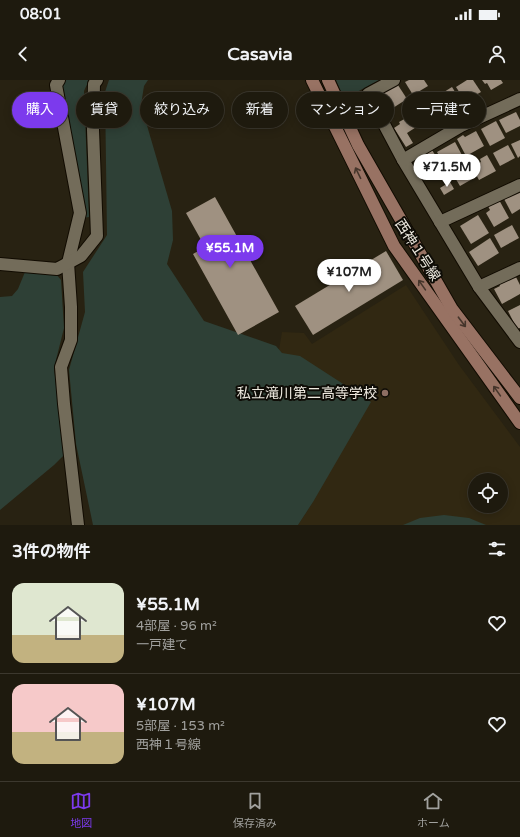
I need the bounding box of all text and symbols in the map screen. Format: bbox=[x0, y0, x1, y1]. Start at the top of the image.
text: 08:01 bbox=[20, 5, 62, 23]
icon: back bbox=[12, 43, 34, 65]
text: Casavia bbox=[227, 43, 293, 65]
icon: person bbox=[486, 43, 508, 65]
chip: 購入 bbox=[12, 92, 68, 128]
chip: 賃貸 bbox=[76, 92, 132, 128]
chip: 絞り込み bbox=[140, 92, 224, 128]
chip: 新着 bbox=[232, 92, 288, 128]
chip: マンション bbox=[296, 92, 394, 128]
chip: 一戸建て bbox=[402, 92, 486, 128]
pin: ¥71.5M bbox=[414, 154, 480, 188]
text: ¥71.5M bbox=[423, 159, 471, 175]
one-way arrow bbox=[354, 167, 361, 179]
street label: 西神１号線 bbox=[391, 216, 444, 284]
pin: ¥55.1M bbox=[197, 235, 263, 269]
text: ¥55.1M bbox=[206, 240, 254, 256]
pin: ¥107M bbox=[321, 259, 377, 293]
text: ¥107M bbox=[326, 264, 372, 280]
one-way arrow bbox=[418, 280, 426, 291]
one-way arrow bbox=[458, 316, 467, 327]
place label: 私立滝川第二高等学校 bbox=[237, 385, 377, 402]
one-way arrow bbox=[493, 386, 501, 397]
marker: 私立滝川第二高等学校 bbox=[380, 388, 390, 398]
map controls bbox=[468, 473, 508, 513]
button: locate bbox=[468, 473, 508, 513]
icon: filters bbox=[486, 538, 508, 560]
text: 3件の物件 bbox=[12, 541, 91, 562]
text: ¥55.1M bbox=[136, 594, 200, 615]
icon: home bbox=[44, 599, 92, 647]
icon: heart bbox=[486, 612, 508, 634]
text: 4部屋 · 96 m² bbox=[136, 618, 217, 634]
text: 一戸建て bbox=[136, 637, 188, 653]
text: ¥107M bbox=[136, 694, 196, 715]
icon: home bbox=[44, 700, 92, 748]
icon: heart bbox=[486, 713, 508, 735]
text: 5部屋 · 153 m² bbox=[136, 718, 225, 734]
text: 西神１号線 bbox=[136, 737, 201, 753]
tab: 地図 bbox=[70, 790, 92, 830]
tab: 保存済み bbox=[233, 790, 277, 830]
tab: ホーム bbox=[417, 790, 450, 830]

